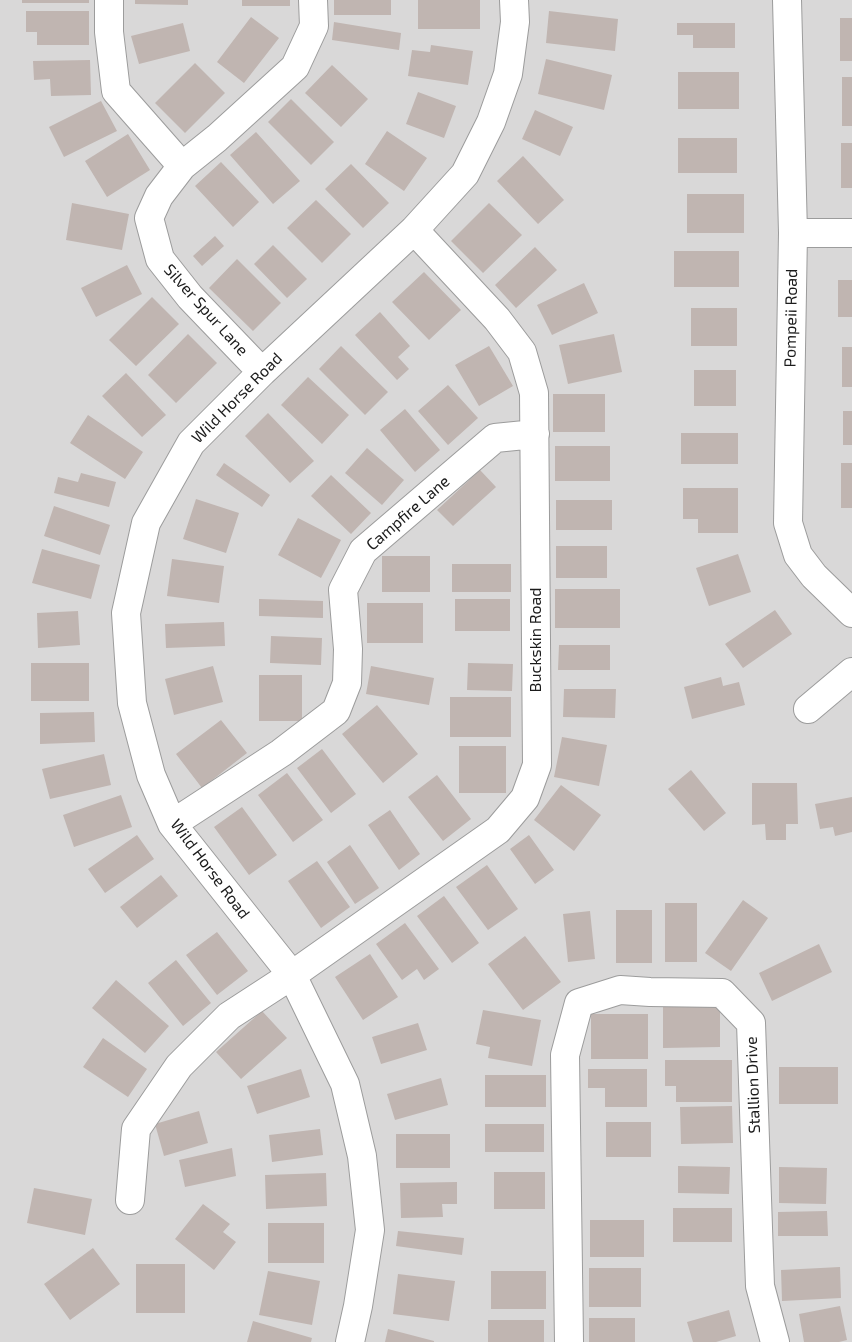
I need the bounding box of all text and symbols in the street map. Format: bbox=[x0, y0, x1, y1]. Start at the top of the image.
street label: Silver Spur Lane bbox=[160, 260, 252, 360]
street label: Pompeii Road bbox=[781, 269, 801, 367]
street label: Wild Horse Road bbox=[188, 349, 286, 447]
street label: Campfire Lane bbox=[362, 472, 454, 554]
street label: Buckskin Road bbox=[526, 588, 546, 692]
street label: Wild Horse Road bbox=[166, 815, 254, 923]
street label: Stallion Drive bbox=[742, 1036, 764, 1134]

